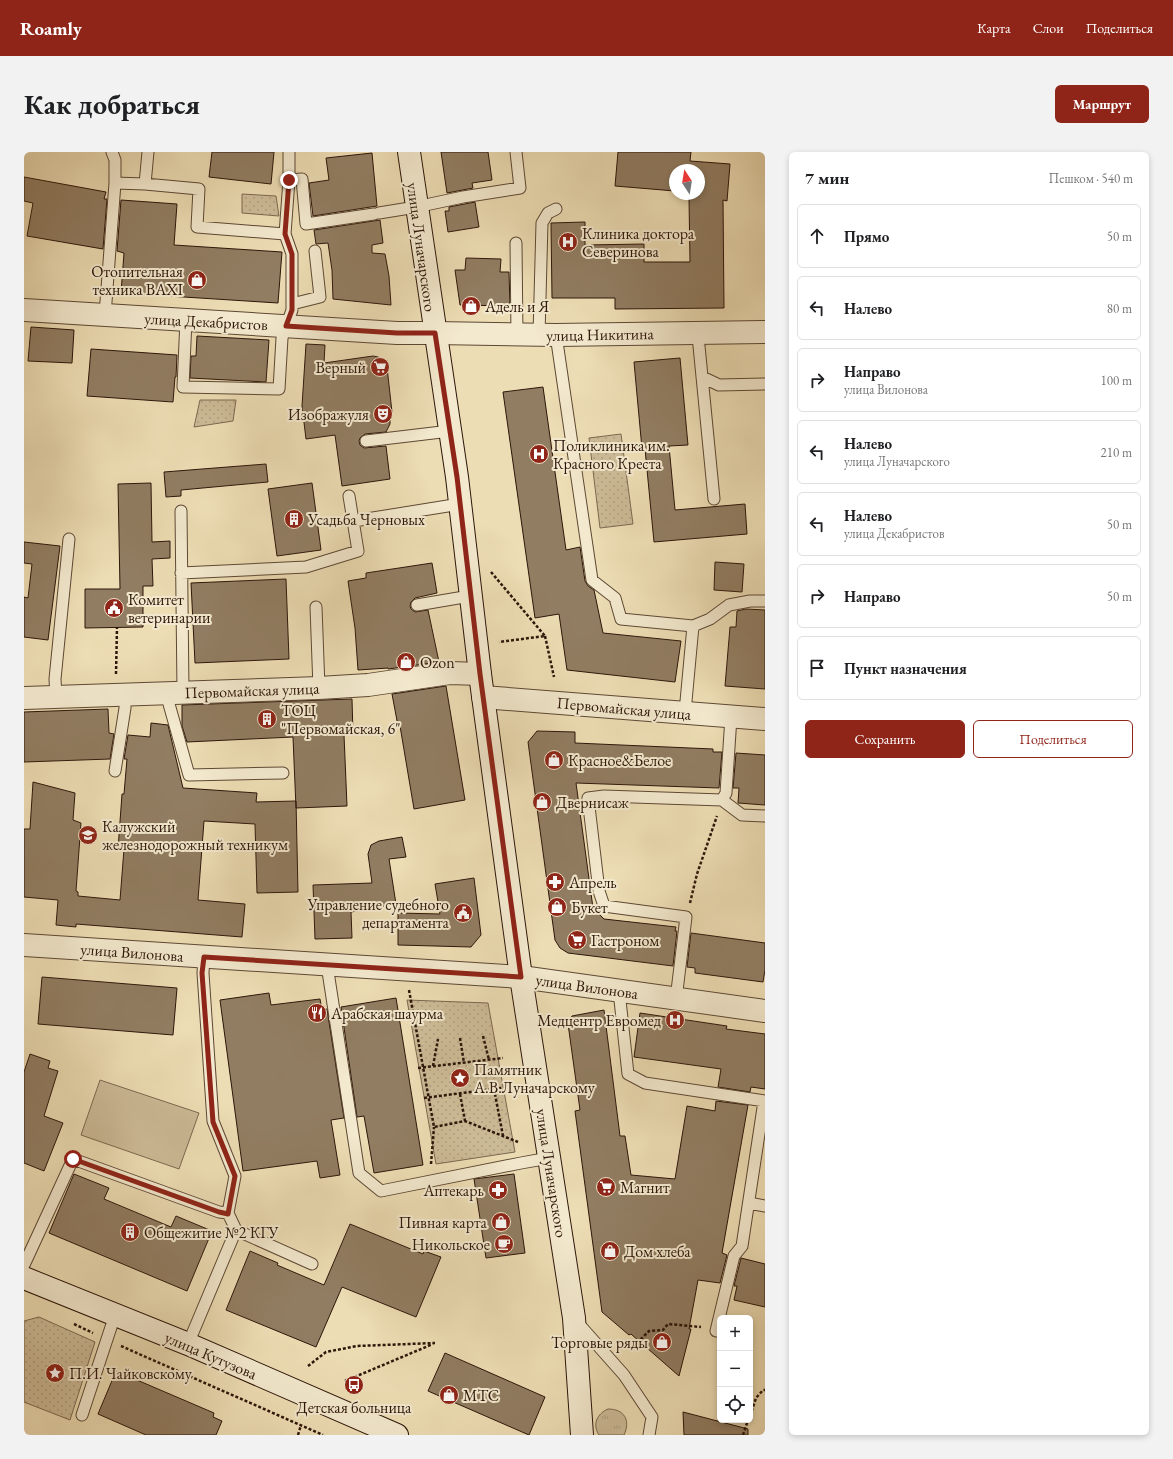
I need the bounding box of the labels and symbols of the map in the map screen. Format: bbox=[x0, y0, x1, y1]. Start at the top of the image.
north arrow bbox=[669, 164, 705, 200]
route end bbox=[280, 171, 298, 189]
street label: улица Луначарского bbox=[402, 181, 441, 313]
place label: Клиника доктора Северинова bbox=[582, 223, 695, 262]
hospital icon: Клиника доктора Северинова bbox=[557, 231, 579, 253]
place label: Отопительная техника BAXI bbox=[91, 261, 184, 300]
shop icon: Отопительная техника BAXI bbox=[186, 269, 208, 291]
shop icon: Адель и Я bbox=[460, 295, 482, 317]
place label: Адель и Я bbox=[484, 296, 550, 317]
street label: улица Декабристов bbox=[144, 308, 269, 335]
street label: улица Никитина bbox=[546, 323, 655, 346]
supermarket icon: Верный bbox=[369, 356, 391, 378]
place label: Верный bbox=[316, 357, 367, 378]
theatre icon: Изображуля bbox=[372, 403, 394, 425]
place label: Изображуля bbox=[288, 404, 369, 425]
place label: Поликлиника им. Красного Креста bbox=[553, 435, 670, 474]
hospital icon: Поликлиника им. Красного Креста bbox=[528, 443, 550, 465]
building icon: Усадьба Черновых bbox=[283, 508, 305, 530]
place label: Усадьба Черновых bbox=[307, 509, 425, 530]
place label: Комитет ветеринарии bbox=[128, 589, 211, 628]
public building icon: Комитет ветеринарии bbox=[103, 597, 125, 619]
shop icon: Ozon bbox=[395, 651, 417, 673]
place label: Ozon bbox=[420, 652, 455, 673]
street label: Первомайская улица bbox=[184, 678, 320, 703]
street label: Первомайская улица bbox=[556, 692, 693, 725]
place label: ТОЦ "Первомайская, 6" bbox=[281, 700, 401, 739]
building icon: ТОЦ "Первомайская, 6" bbox=[256, 708, 278, 730]
shop icon: Красное&Белое bbox=[543, 749, 565, 771]
place label: Красное&Белое bbox=[568, 750, 671, 771]
shop icon: Двернисаж bbox=[531, 791, 553, 813]
place label: Двернисаж bbox=[556, 792, 629, 813]
place label: Калужский железнодорожный техникум bbox=[102, 816, 288, 855]
school or university icon: Калужский железнодорожный техникум bbox=[77, 824, 99, 846]
pharmacy icon: Апрель bbox=[544, 871, 566, 893]
place label: Апрель bbox=[568, 872, 617, 893]
place label: Управление судебного департамента bbox=[306, 894, 450, 933]
shop icon: Букет bbox=[546, 896, 568, 918]
place label: Букет bbox=[571, 897, 608, 918]
public building icon: Управление судебного департамента bbox=[452, 902, 474, 924]
supermarket icon: Гастроном bbox=[566, 929, 588, 951]
place label: Гастроном bbox=[591, 930, 659, 951]
street label: улица Вилонова bbox=[80, 938, 185, 967]
street label: улица Вилонова bbox=[534, 969, 640, 1004]
restaurant icon: Арабская шаурма bbox=[306, 1002, 328, 1024]
place label: Арабская шаурма bbox=[330, 1003, 444, 1024]
hospital icon: Медцентр Евромед bbox=[664, 1009, 686, 1031]
place label: Медцентр Евромед bbox=[537, 1010, 662, 1031]
place label: Памятник А.В.Луначарскому bbox=[473, 1059, 596, 1098]
place icon: Памятник А.В.Луначарскому bbox=[449, 1067, 471, 1089]
street label: улица Луначарского bbox=[531, 1107, 572, 1239]
route start bbox=[64, 1150, 82, 1168]
supermarket icon: Магнит bbox=[595, 1176, 617, 1198]
place label: Магнит bbox=[620, 1177, 670, 1198]
pharmacy icon: Аптекарь bbox=[487, 1179, 509, 1201]
place label: Аптекарь bbox=[423, 1180, 484, 1201]
shop icon: Пивная карта bbox=[490, 1211, 512, 1233]
place label: Пивная карта bbox=[398, 1212, 488, 1233]
building icon: Общежитие №2 КГУ bbox=[119, 1221, 141, 1243]
place label: Общежитие №2 КГУ bbox=[144, 1222, 280, 1243]
cafe icon: Никольское bbox=[493, 1233, 515, 1255]
place label: Никольское bbox=[412, 1234, 490, 1255]
shop icon: Дом хлеба bbox=[599, 1240, 621, 1262]
place label: Дом хлеба bbox=[624, 1241, 691, 1262]
street label: улица Кутузова bbox=[162, 1327, 261, 1385]
shop icon: Торговые ряды bbox=[651, 1331, 673, 1353]
place label: Торговые ряды bbox=[551, 1332, 648, 1353]
place icon: П.И. Чайковскому bbox=[44, 1362, 66, 1384]
place label: П.И. Чайковскому bbox=[69, 1363, 193, 1384]
bus stop icon: Детская больница bbox=[343, 1374, 365, 1396]
shop icon: МТС bbox=[438, 1384, 460, 1406]
place label: МТС bbox=[463, 1385, 499, 1406]
place label: Детская больница bbox=[297, 1397, 412, 1418]

